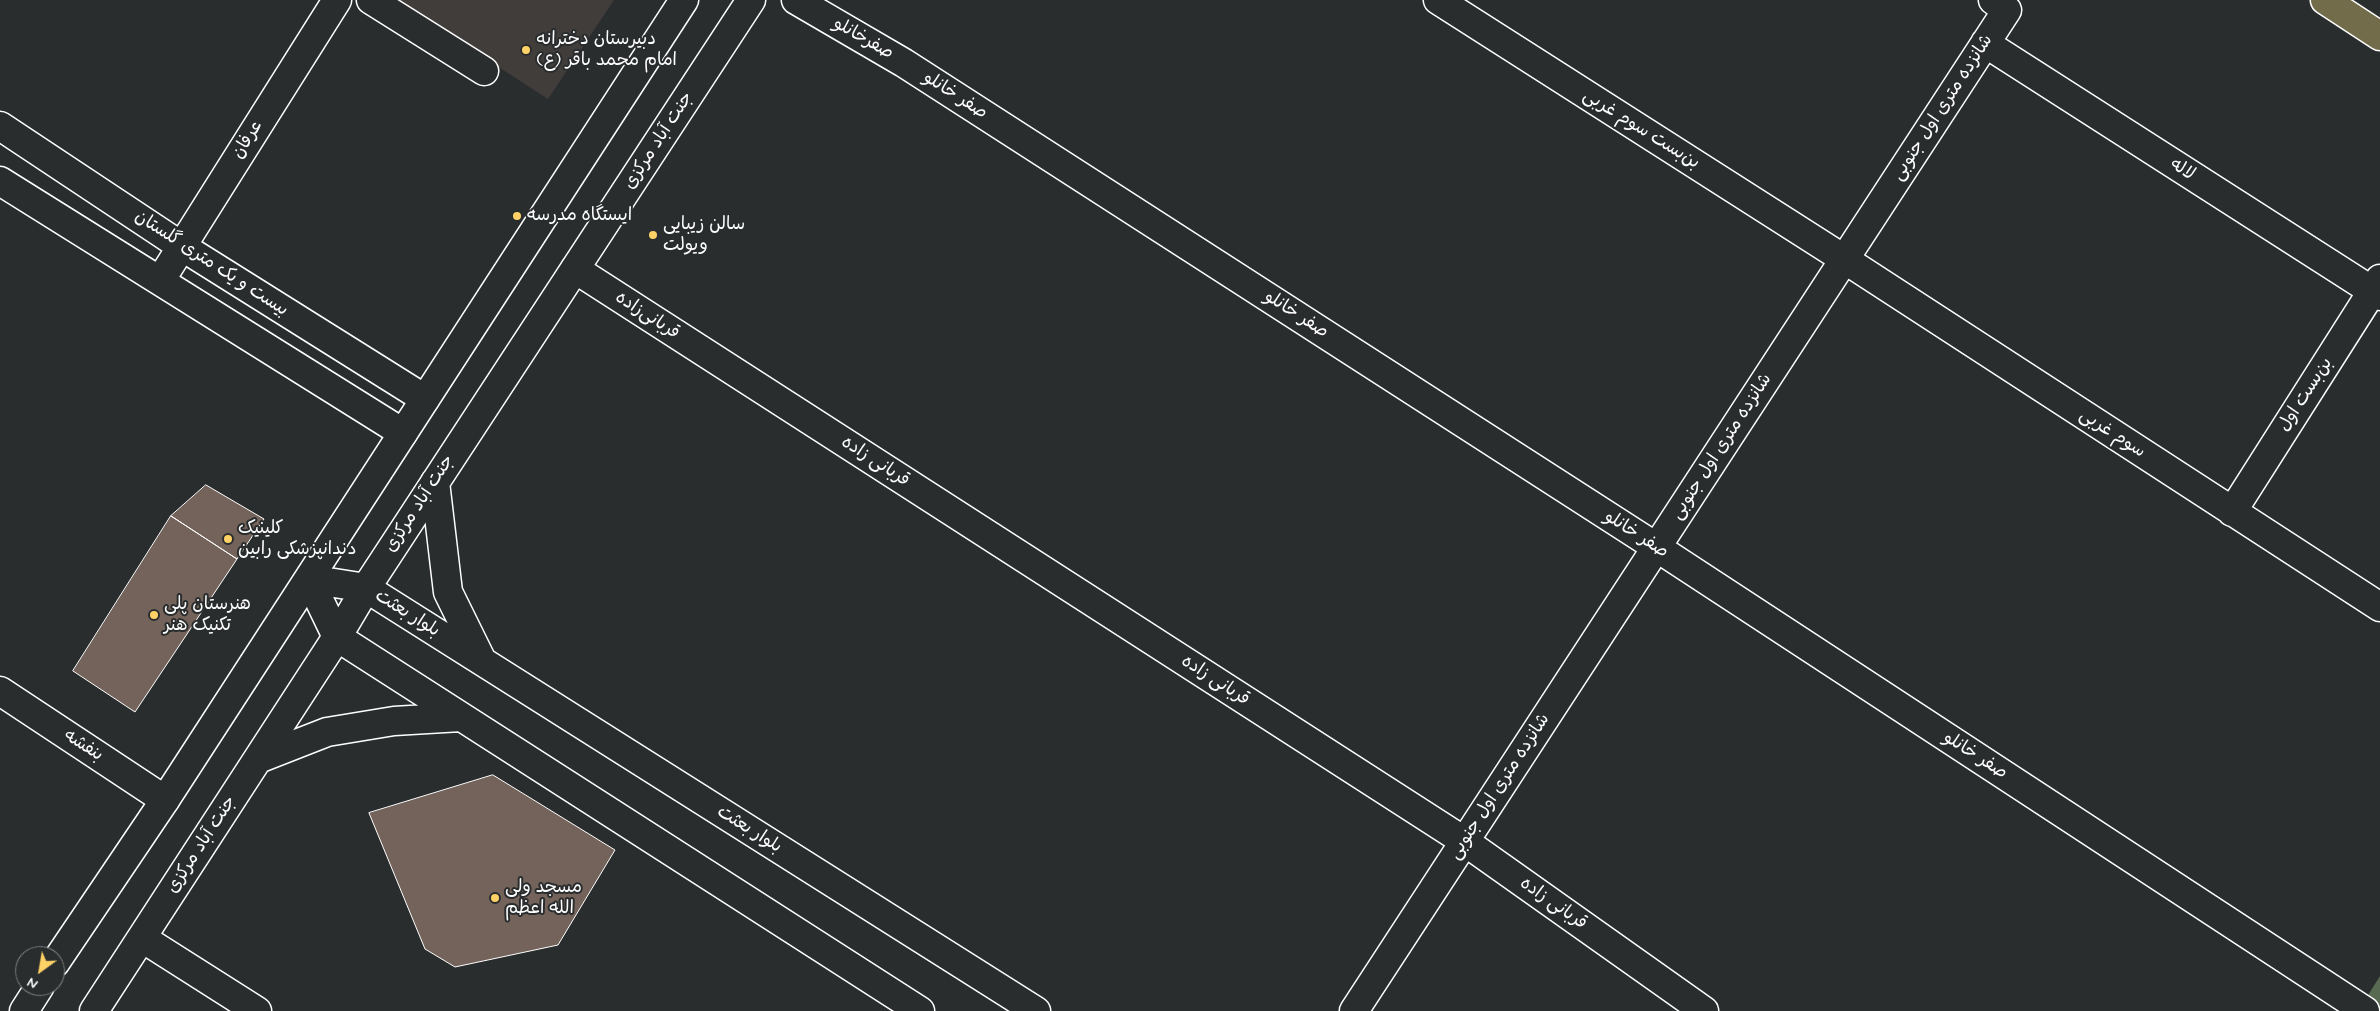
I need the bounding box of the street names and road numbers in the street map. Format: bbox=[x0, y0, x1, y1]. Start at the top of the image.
street label: صفرخانلو bbox=[829, 13, 897, 65]
street label: شانزده متری اول جنوبی bbox=[1888, 31, 1998, 185]
street label: صفر خانلو bbox=[919, 67, 991, 125]
street label: بن‌بست سوم غربی bbox=[1579, 85, 1703, 175]
street label: جنت آباد مرکزی bbox=[619, 88, 699, 194]
street label: عرفان bbox=[228, 117, 268, 163]
street label: لاله bbox=[2166, 154, 2198, 186]
street label: بیست و یک متری گلستان bbox=[130, 206, 292, 322]
street label: صفر خانلو bbox=[1260, 286, 1332, 344]
street label: قربانی‌زاده bbox=[611, 287, 683, 345]
street label: بن‌بست اول bbox=[2274, 354, 2338, 436]
street label: شانزده متری اول جنوبی bbox=[1667, 370, 1777, 524]
street label: سوم غربی bbox=[2075, 405, 2149, 463]
street label: قربانی زاده bbox=[837, 432, 913, 492]
street label: جنت آباد مرکزی bbox=[380, 451, 460, 557]
street label: صفر خانلو bbox=[1600, 506, 1672, 564]
street label: بلوار بعثت bbox=[371, 586, 443, 642]
street label: قربانی زاده bbox=[1177, 651, 1253, 711]
street label: شانزده متری اول جنوبی bbox=[1445, 710, 1555, 864]
street label: بنفشه bbox=[59, 725, 107, 767]
street label: صفر خانلو bbox=[1939, 727, 2011, 785]
street label: جنت آباد مرکزی bbox=[162, 792, 242, 898]
street label: بلوار بعثت bbox=[713, 802, 785, 858]
street label: قربانی زاده bbox=[1515, 873, 1591, 935]

